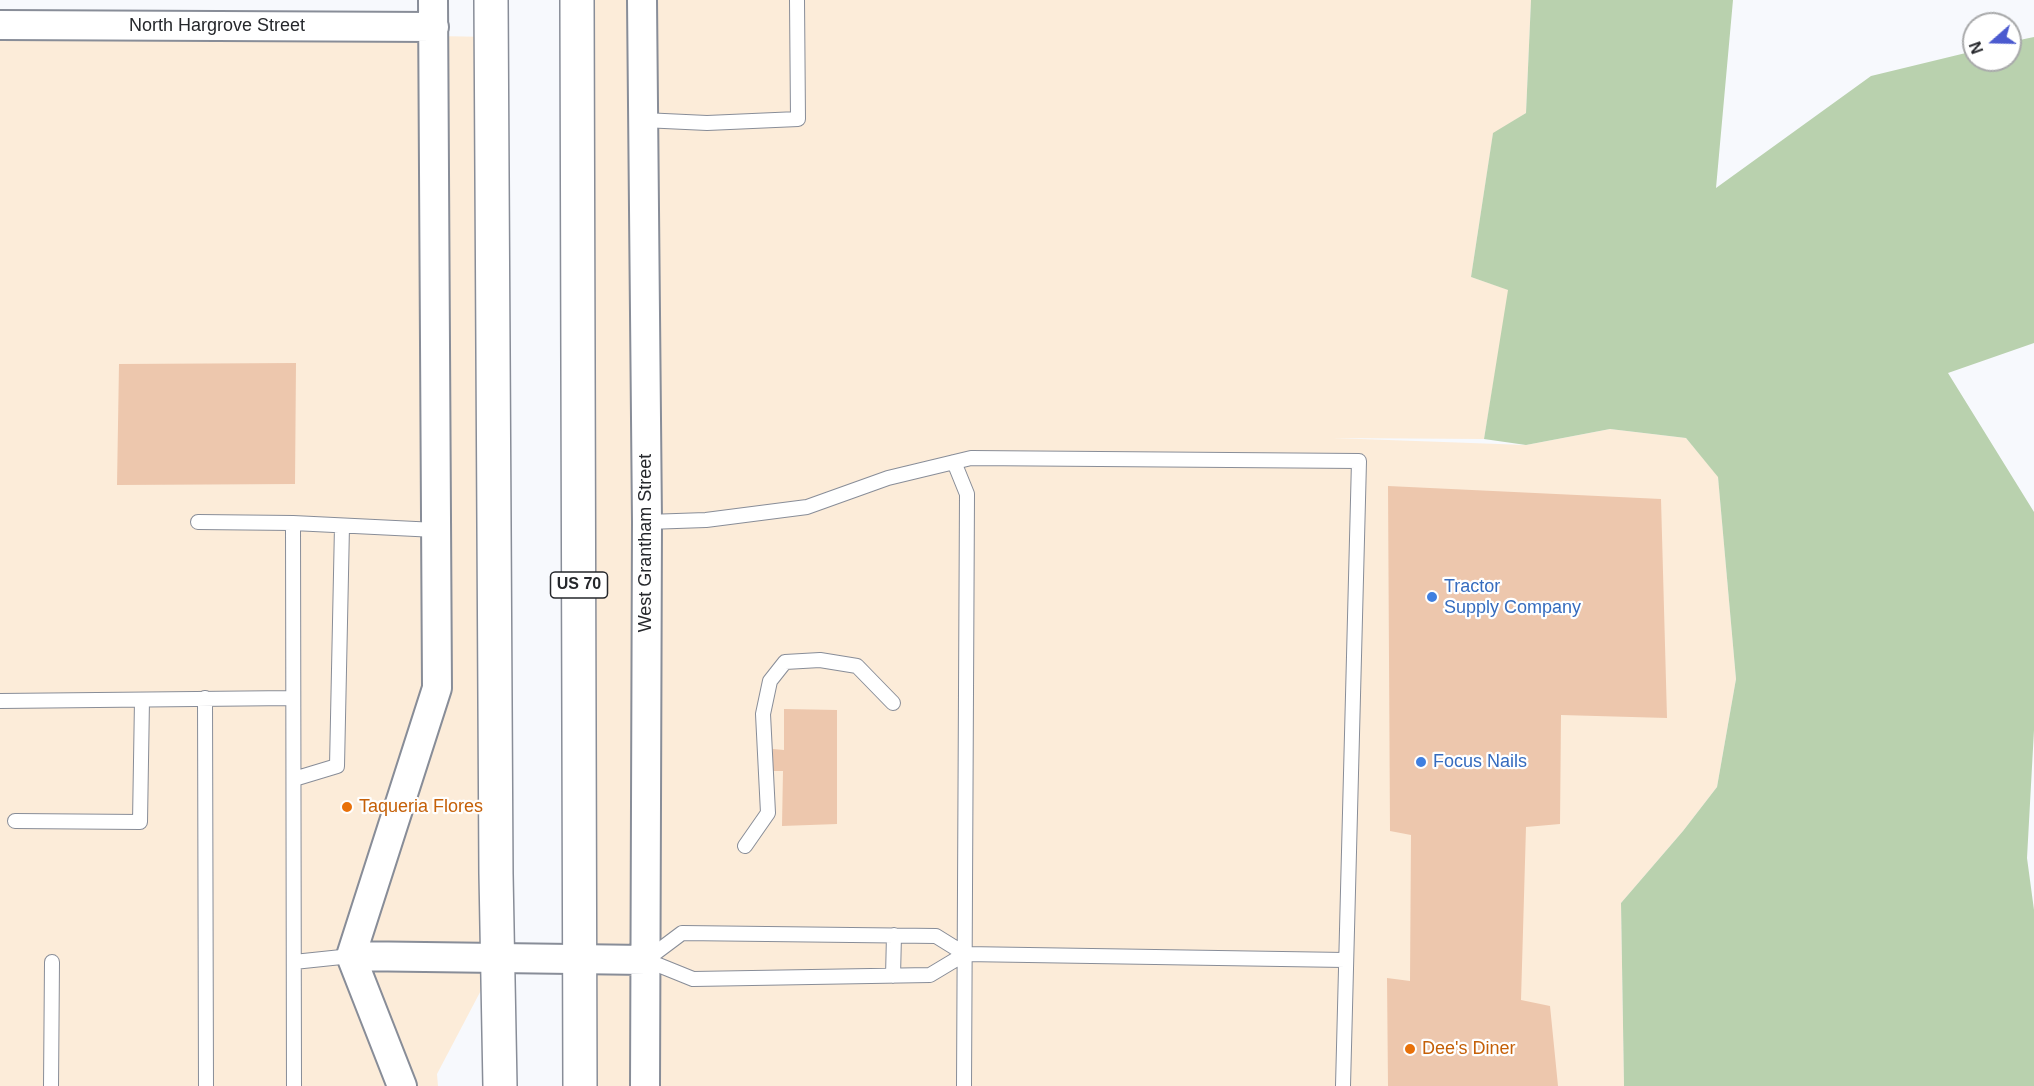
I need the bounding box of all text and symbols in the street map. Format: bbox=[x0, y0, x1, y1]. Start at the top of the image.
north arrow bbox=[1962, 12, 2022, 72]
street label: North Hargrove Street bbox=[129, 15, 305, 37]
text: N bbox=[1967, 39, 1986, 56]
street label: West Grantham Street bbox=[635, 454, 657, 632]
road number: US 70 bbox=[550, 572, 608, 598]
place label: Tractor Supply Company bbox=[1444, 576, 1581, 618]
marker: Tractor Supply Company bbox=[1425, 590, 1439, 604]
place label: Focus Nails bbox=[1433, 751, 1527, 773]
marker: Focus Nails bbox=[1414, 755, 1428, 769]
place label: Taqueria Flores bbox=[359, 796, 483, 818]
marker: Taqueria Flores bbox=[340, 800, 354, 814]
place label: Dee's Diner bbox=[1422, 1038, 1515, 1060]
marker: Dee's Diner bbox=[1403, 1042, 1417, 1056]

